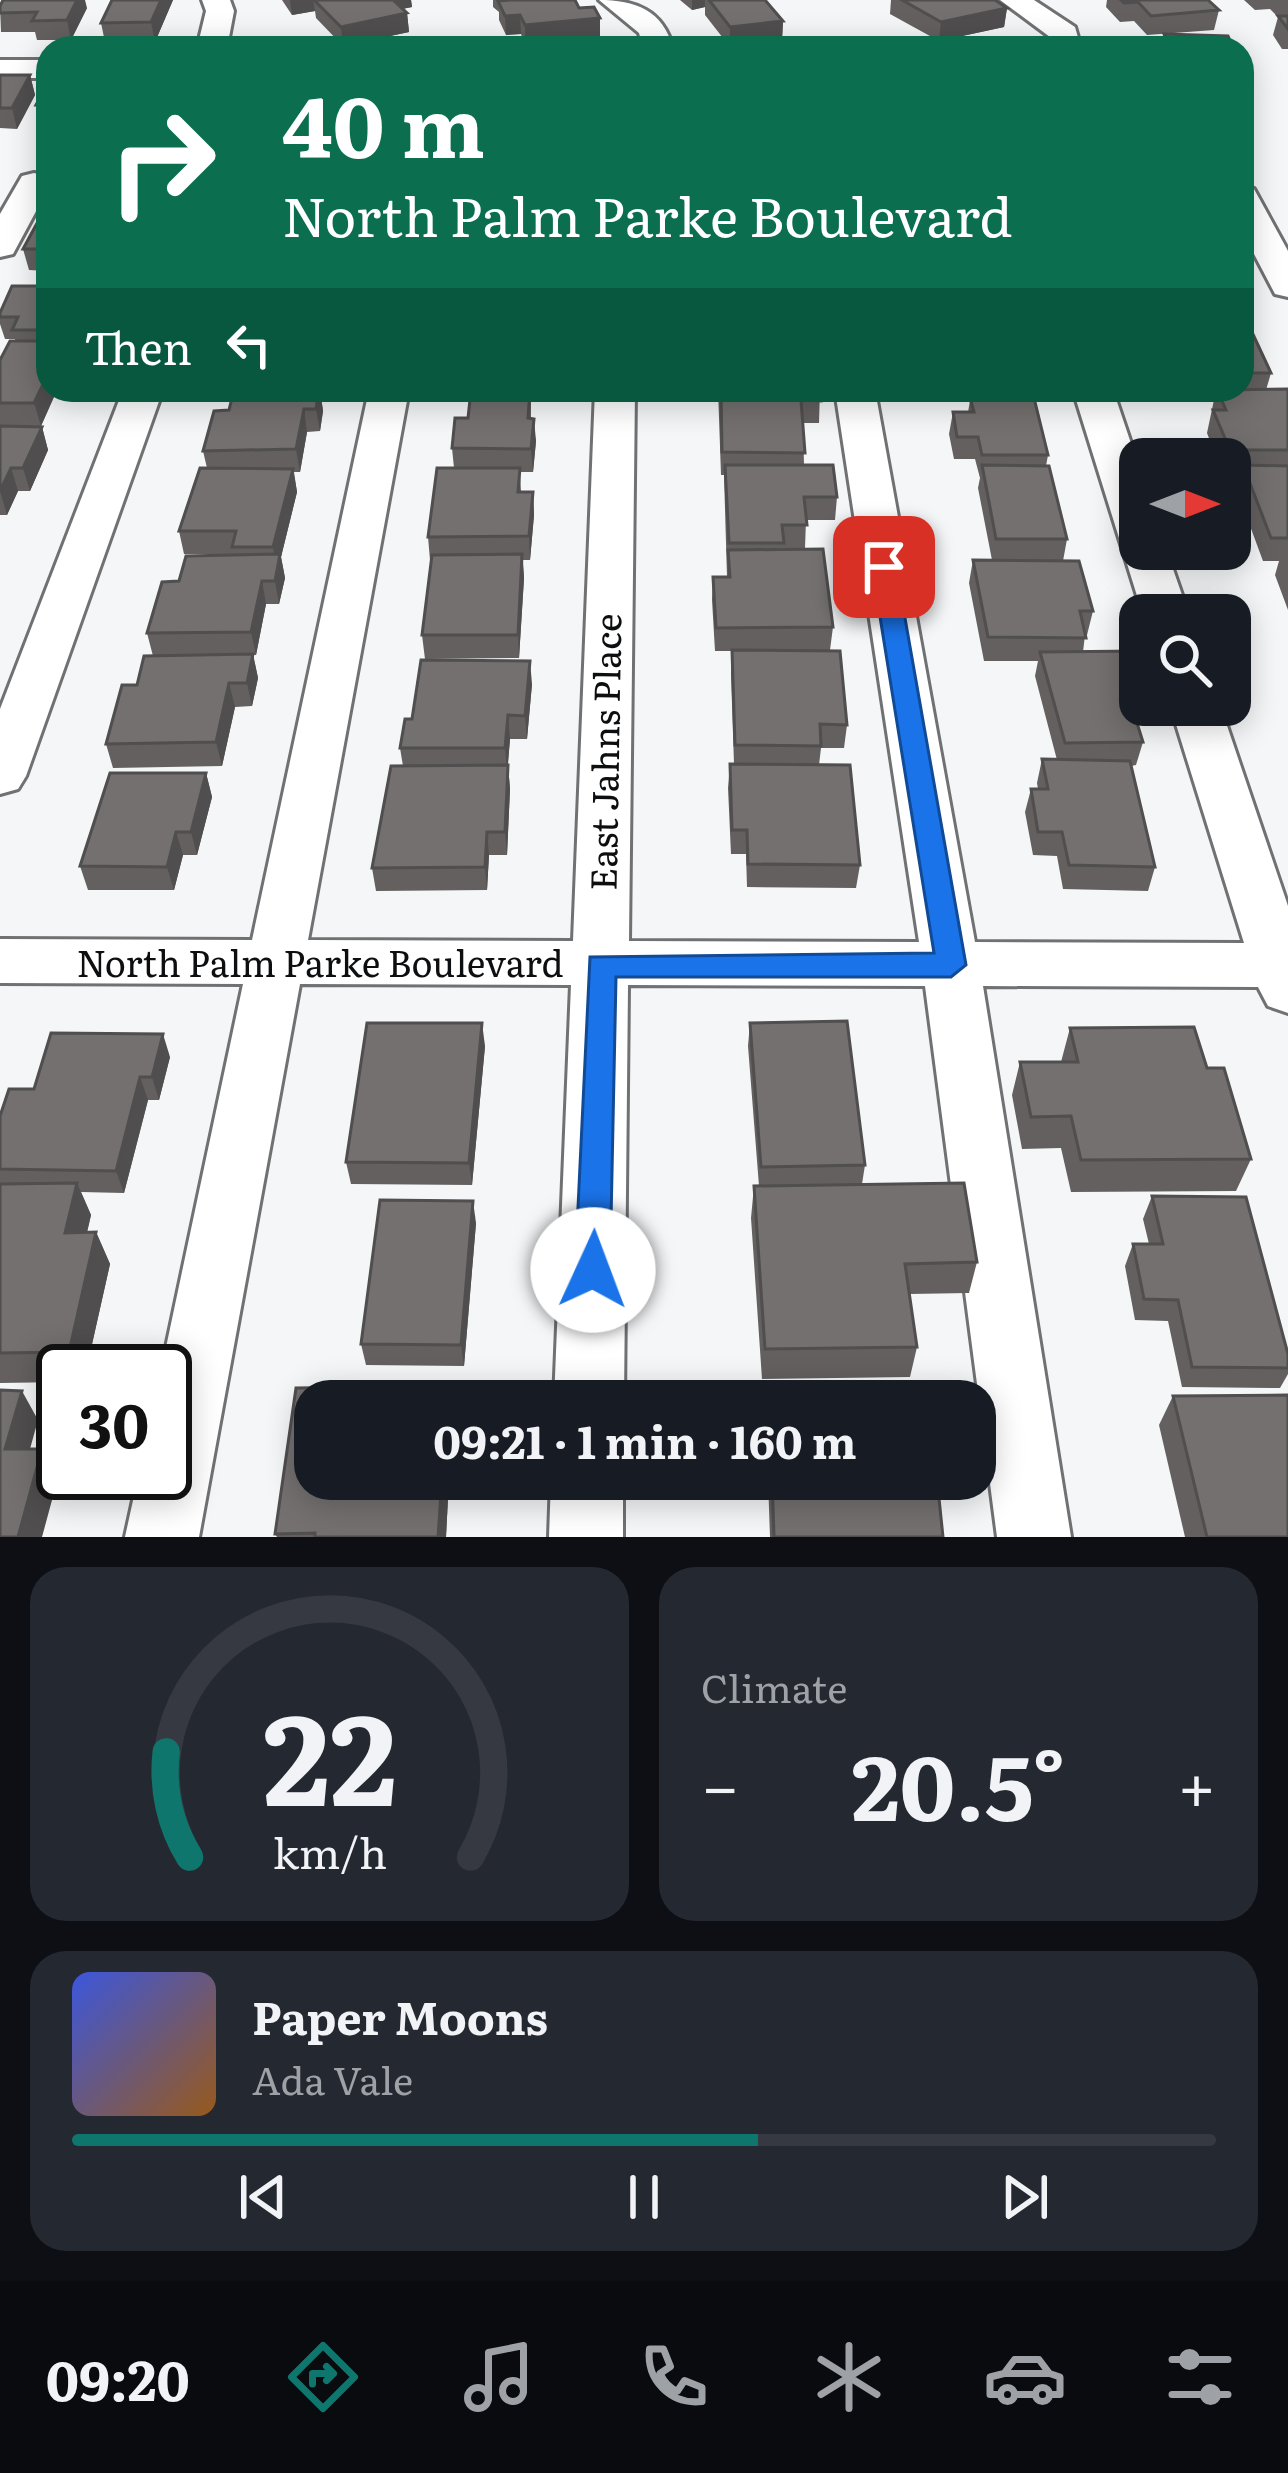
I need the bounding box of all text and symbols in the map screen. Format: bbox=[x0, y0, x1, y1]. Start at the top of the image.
text: 40 m bbox=[282, 59, 485, 184]
icon: right bbox=[84, 84, 240, 240]
text: North Palm Parke Boulevard bbox=[282, 173, 1013, 254]
text: Then bbox=[84, 312, 192, 379]
icon: left bbox=[216, 312, 282, 378]
north arrow bbox=[1119, 438, 1251, 570]
map controls bbox=[1119, 438, 1251, 726]
pin bbox=[833, 516, 935, 618]
icon: arrive bbox=[851, 534, 917, 600]
button: search bbox=[1119, 594, 1251, 726]
street label: East Jahns Place bbox=[575, 613, 632, 891]
street label: North Palm Parke Boulevard bbox=[76, 935, 564, 988]
position arrow bbox=[530, 1207, 656, 1333]
speed limit sign: 30 bbox=[36, 1344, 192, 1500]
text: 09:21 · 1 min · 160 m bbox=[433, 1406, 857, 1473]
text: Climate bbox=[701, 1657, 847, 1715]
text: 22 bbox=[262, 1659, 397, 1844]
text: 20.5° bbox=[851, 1715, 1066, 1849]
text: − bbox=[701, 1733, 739, 1831]
text: + bbox=[1178, 1733, 1216, 1831]
text: km/h bbox=[272, 1819, 387, 1882]
text: Paper Moons bbox=[252, 1982, 548, 2049]
text: Ada Vale bbox=[252, 2049, 413, 2107]
icon: previous bbox=[230, 2164, 296, 2230]
icon: pause bbox=[611, 2164, 677, 2230]
icon: next bbox=[992, 2164, 1058, 2230]
icon: directions bbox=[281, 2335, 365, 2419]
icon: music bbox=[457, 2335, 541, 2419]
icon: phone bbox=[632, 2335, 716, 2419]
icon: climate bbox=[807, 2335, 891, 2419]
icon: car bbox=[983, 2335, 1067, 2419]
icon: filters bbox=[1158, 2335, 1242, 2419]
text: 09:20 bbox=[46, 2337, 190, 2418]

